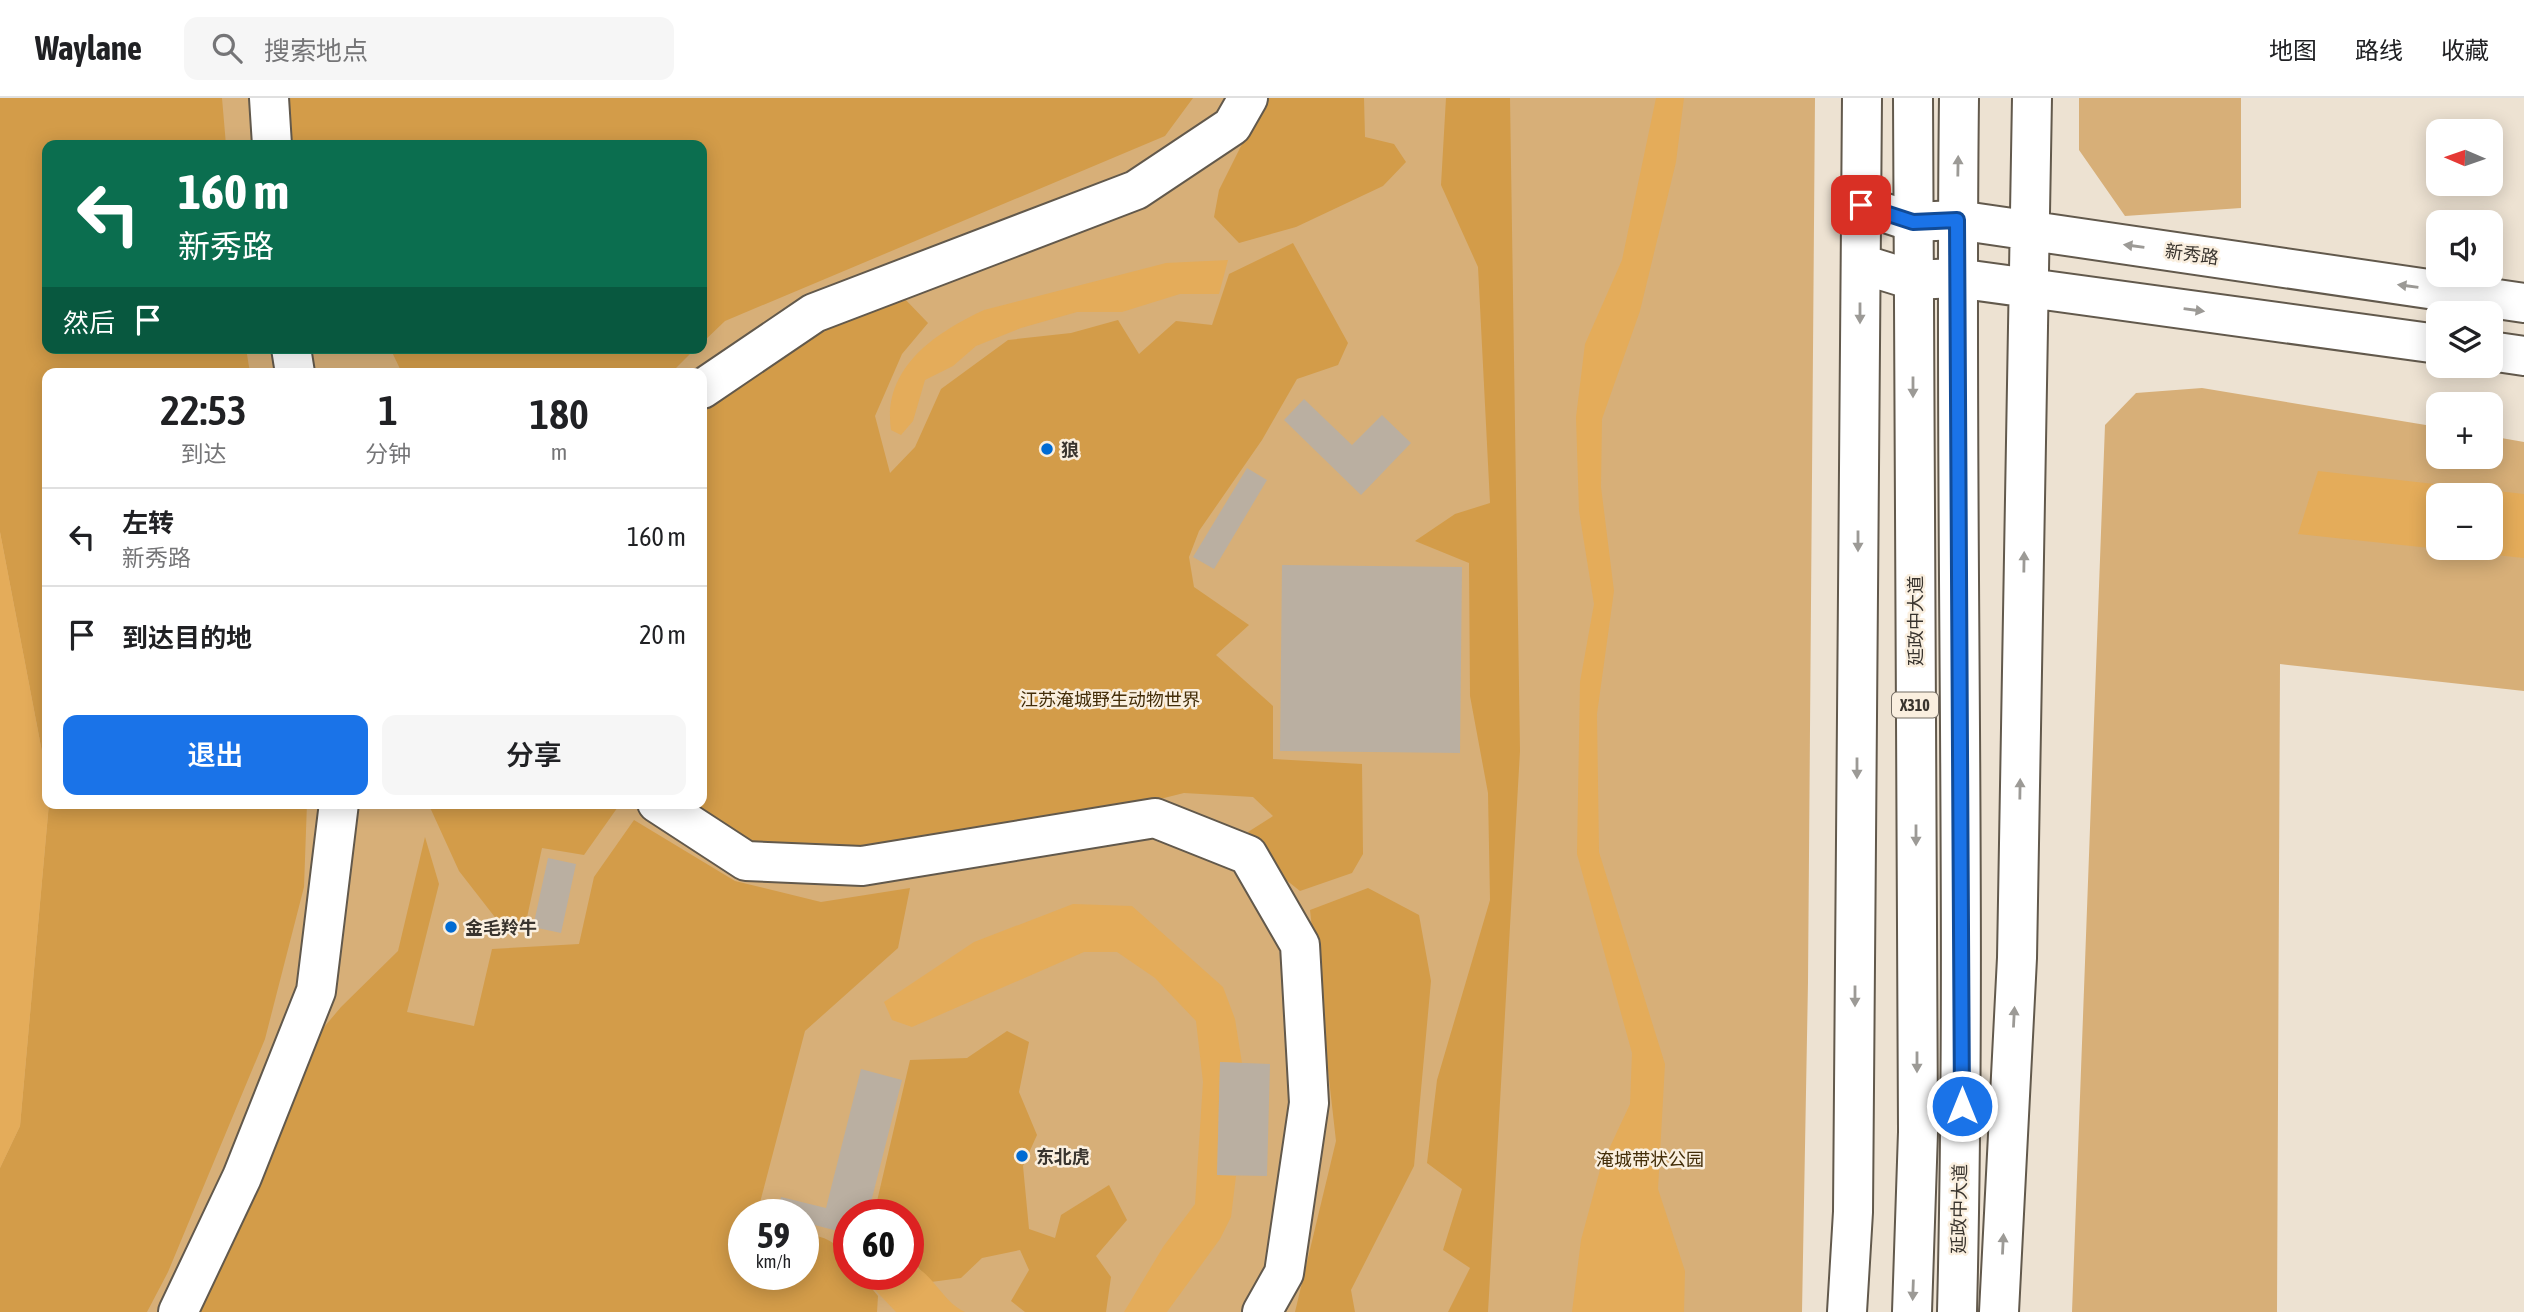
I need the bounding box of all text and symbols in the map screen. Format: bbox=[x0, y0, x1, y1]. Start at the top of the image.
search box bbox=[184, 17, 674, 80]
text: Waylane bbox=[35, 29, 142, 67]
icon: search bbox=[208, 29, 246, 67]
text: 搜索地点 bbox=[264, 36, 368, 66]
text: 地图 bbox=[2269, 37, 2317, 64]
text: 路线 bbox=[2355, 37, 2403, 64]
text: 收藏 bbox=[2441, 37, 2489, 64]
north arrow bbox=[2426, 119, 2502, 196]
map controls bbox=[2426, 119, 2503, 560]
one-way arrow bbox=[1952, 155, 1964, 177]
text: 160 m bbox=[178, 163, 289, 219]
icon: left bbox=[63, 168, 154, 259]
pin bbox=[1831, 175, 1891, 235]
icon: arrive bbox=[1842, 186, 1880, 224]
button: sound bbox=[2426, 210, 2503, 287]
text: 新秀路 bbox=[178, 228, 274, 265]
one-way arrow bbox=[2123, 240, 2145, 251]
street label: 新秀路 bbox=[2164, 240, 2220, 268]
one-way arrow bbox=[2397, 280, 2419, 291]
icon: arrive bbox=[129, 301, 167, 339]
button: layers bbox=[2426, 301, 2503, 378]
one-way arrow bbox=[1854, 302, 1866, 324]
one-way arrow bbox=[2183, 305, 2205, 316]
text: 然后 bbox=[63, 308, 115, 338]
one-way arrow bbox=[1907, 376, 1919, 398]
text: 22:53 bbox=[160, 386, 247, 434]
text: 1 bbox=[378, 386, 398, 434]
text: 180 bbox=[529, 390, 589, 438]
button: + bbox=[2426, 392, 2503, 469]
text: m bbox=[551, 439, 567, 465]
place label: 狼 bbox=[1061, 439, 1079, 460]
text: 到达 bbox=[181, 441, 227, 467]
text: 分钟 bbox=[365, 441, 411, 467]
marker: 狼 bbox=[1039, 441, 1055, 457]
button: − bbox=[2426, 483, 2503, 560]
text: 左转 bbox=[122, 508, 174, 538]
icon: left bbox=[63, 518, 101, 556]
text: 160 m bbox=[627, 522, 686, 552]
one-way arrow bbox=[1853, 530, 1864, 552]
text: 新秀路 bbox=[122, 545, 191, 571]
one-way arrow bbox=[2018, 551, 2030, 573]
street label: 延政中大道 bbox=[1905, 576, 1926, 666]
icon: arrive bbox=[63, 616, 101, 654]
text: 20 m bbox=[639, 620, 686, 650]
text: 到达目的地 bbox=[122, 623, 252, 653]
park label: 江苏淹城野生动物世界 bbox=[1020, 689, 1200, 710]
road number: X310 bbox=[1892, 692, 1938, 718]
button: 退出 bbox=[63, 715, 368, 795]
button: 分享 bbox=[382, 715, 686, 795]
one-way arrow bbox=[1851, 757, 1863, 779]
one-way arrow bbox=[2014, 778, 2026, 800]
one-way arrow bbox=[1910, 824, 1922, 846]
place label: 金毛羚牛 bbox=[465, 917, 537, 938]
marker: 金毛羚牛 bbox=[443, 919, 459, 935]
one-way arrow bbox=[1849, 985, 1861, 1007]
one-way arrow bbox=[2009, 1005, 2020, 1027]
one-way arrow bbox=[1911, 1051, 1923, 1073]
position arrow bbox=[1925, 1069, 1999, 1143]
place label: 东北虎 bbox=[1036, 1146, 1090, 1167]
marker: 东北虎 bbox=[1014, 1148, 1030, 1164]
park label: 淹城带状公园 bbox=[1596, 1149, 1704, 1170]
street label: 延政中大道 bbox=[1948, 1164, 1970, 1254]
speed limit sign: 60 bbox=[833, 1199, 924, 1290]
text: 59 bbox=[757, 1215, 790, 1255]
one-way arrow bbox=[1997, 1233, 2008, 1255]
text: km/h bbox=[756, 1251, 791, 1272]
one-way arrow bbox=[1907, 1279, 1919, 1301]

